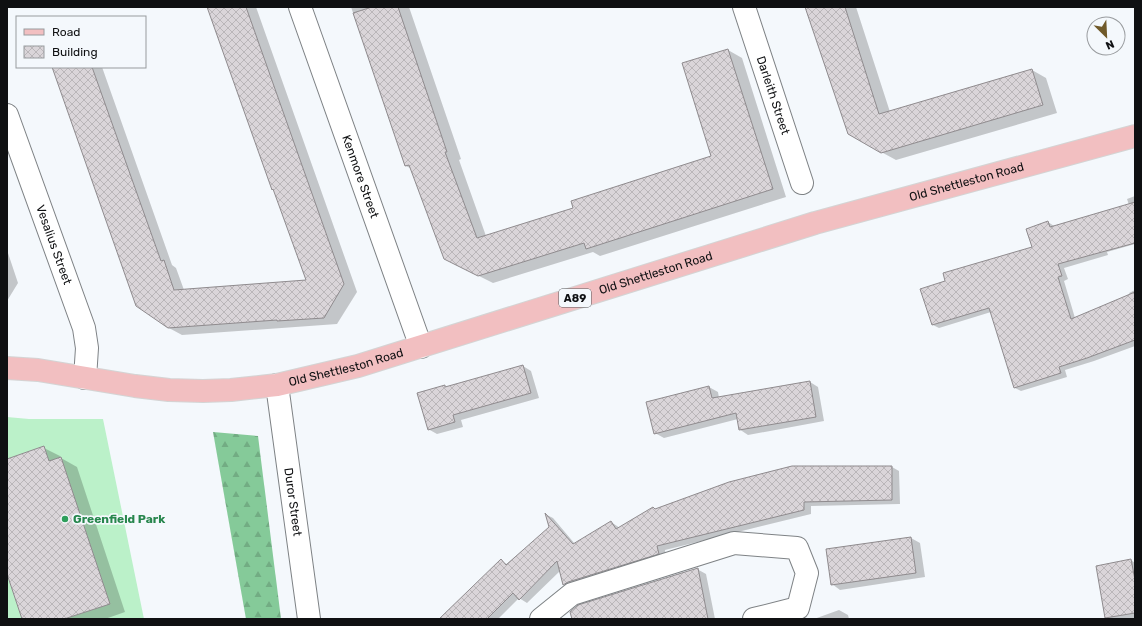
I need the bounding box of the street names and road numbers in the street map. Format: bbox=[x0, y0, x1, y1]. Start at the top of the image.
street label: Darleith Street bbox=[754, 54, 793, 137]
street label: Kenmore Street bbox=[339, 133, 382, 220]
street label: Old Shettleston Road bbox=[908, 160, 1025, 204]
street label: Vesalius Street bbox=[33, 203, 75, 287]
street label: Old Shettleston Road bbox=[597, 249, 714, 297]
road number: A89 bbox=[559, 289, 591, 307]
street label: Old Shettleston Road bbox=[287, 345, 405, 389]
street label: Duror Street bbox=[281, 467, 305, 537]

